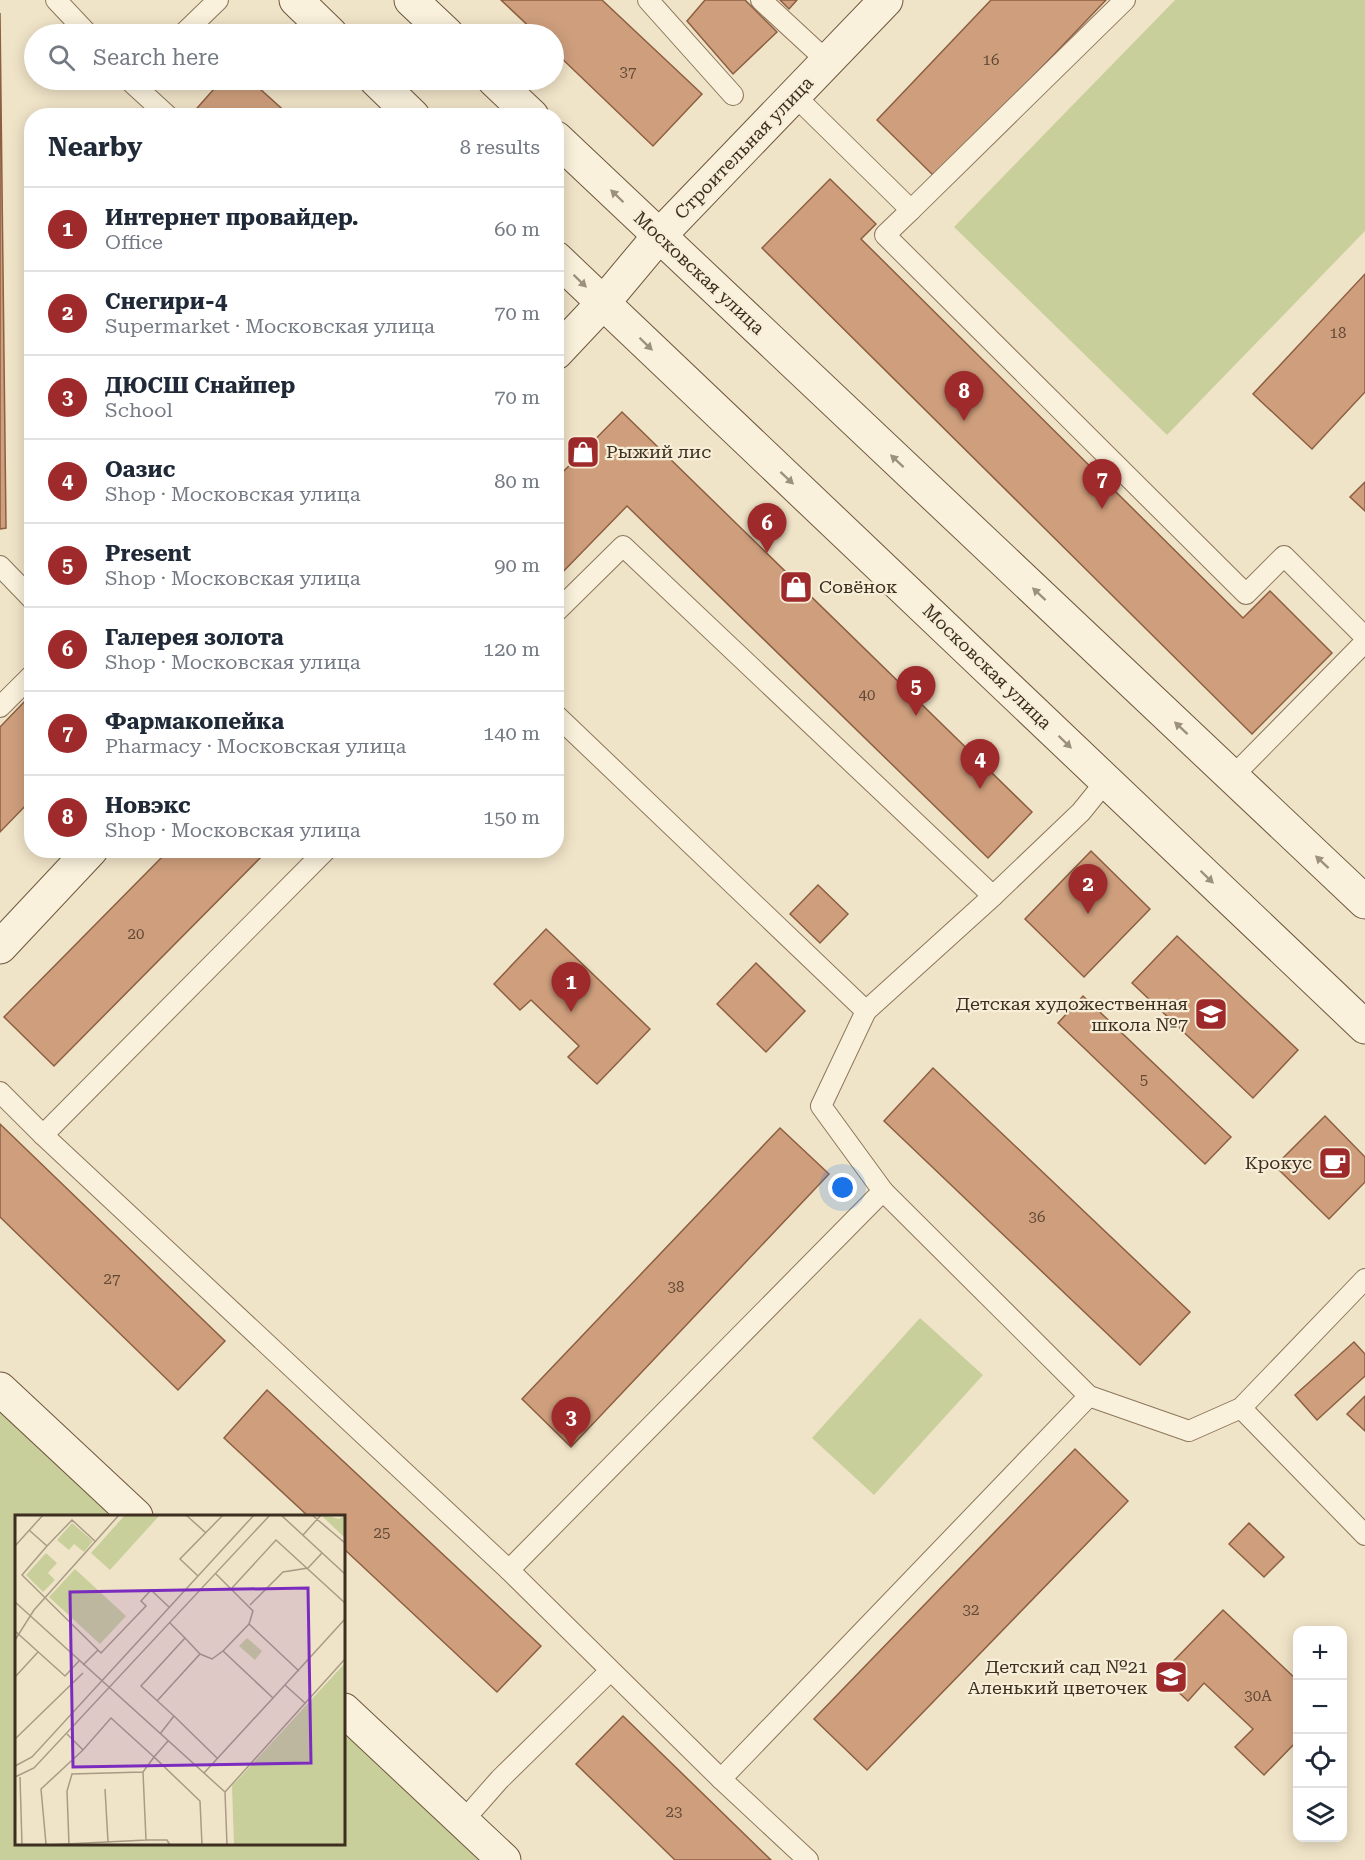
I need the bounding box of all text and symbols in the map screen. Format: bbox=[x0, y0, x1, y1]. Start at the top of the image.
search box bbox=[24, 24, 564, 90]
icon: search bbox=[45, 41, 78, 74]
text: Search here bbox=[93, 45, 219, 70]
house number: 16 bbox=[983, 51, 999, 69]
house number: 37 bbox=[620, 63, 636, 81]
street label: Строительная улица bbox=[670, 72, 817, 223]
text: Nearby bbox=[48, 132, 142, 162]
text: 8 results bbox=[460, 135, 540, 159]
one-way arrow bbox=[610, 190, 625, 203]
text: Интернет провайдер. bbox=[105, 205, 359, 230]
street label: Московская улица bbox=[630, 207, 769, 339]
text: 1 bbox=[62, 217, 73, 241]
text: 60 m bbox=[494, 217, 540, 241]
text: Office bbox=[105, 230, 163, 254]
one-way arrow bbox=[572, 273, 586, 287]
text: Снегири-4 bbox=[105, 289, 227, 314]
text: 2 bbox=[62, 301, 73, 325]
text: 70 m bbox=[494, 301, 540, 325]
text: Supermarket · Московская улица bbox=[105, 314, 435, 338]
house number: 18 bbox=[1330, 324, 1346, 342]
one-way arrow bbox=[638, 336, 652, 350]
pin: 8 bbox=[944, 372, 984, 421]
text: ДЮСШ Снайпер bbox=[105, 373, 295, 398]
text: 3 bbox=[62, 385, 73, 409]
text: 70 m bbox=[494, 385, 540, 409]
text: School bbox=[105, 398, 173, 422]
shop icon: Рыжий лис bbox=[565, 434, 601, 470]
place label: Рыжий лис bbox=[606, 441, 711, 462]
one-way arrow bbox=[890, 454, 904, 468]
text: Оазис bbox=[105, 457, 175, 482]
pin: 7 bbox=[1082, 460, 1122, 509]
text: 4 bbox=[62, 469, 73, 493]
text: 80 m bbox=[494, 469, 540, 493]
one-way arrow bbox=[779, 471, 794, 484]
text: Shop · Московская улица bbox=[105, 482, 360, 506]
pin: 6 bbox=[748, 504, 786, 553]
text: Present bbox=[105, 541, 191, 566]
text: 5 bbox=[62, 553, 73, 577]
text: 90 m bbox=[494, 553, 540, 577]
text: Shop · Московская улица bbox=[105, 566, 360, 590]
shop icon: Совёнок bbox=[778, 569, 814, 605]
place label: Совёнок bbox=[819, 576, 897, 597]
one-way arrow bbox=[1032, 588, 1046, 602]
street label: Московская улица bbox=[919, 600, 1056, 734]
text: Галерея золота bbox=[105, 625, 284, 650]
text: 6 bbox=[62, 637, 73, 661]
text: 120 m bbox=[483, 637, 540, 661]
text: Shop · Московская улица bbox=[105, 650, 360, 674]
pin: 5 bbox=[896, 666, 936, 716]
house number: 40 bbox=[859, 686, 875, 704]
text: Фармакопейка bbox=[105, 709, 284, 734]
text: 7 bbox=[62, 721, 73, 745]
text: 140 m bbox=[483, 721, 540, 745]
one-way arrow bbox=[1174, 722, 1188, 736]
text: Pharmacy · Московская улица bbox=[105, 734, 406, 758]
one-way arrow bbox=[1058, 735, 1073, 749]
pin: 4 bbox=[960, 740, 1000, 789]
text: Новэкс bbox=[105, 793, 191, 818]
text: 8 bbox=[62, 805, 73, 829]
text: 150 m bbox=[483, 805, 540, 829]
text: Shop · Московская улица bbox=[105, 818, 360, 842]
one-way arrow bbox=[1315, 855, 1330, 869]
pin: 2 bbox=[1068, 864, 1108, 914]
one-way arrow bbox=[1199, 869, 1213, 883]
house number: 20 bbox=[128, 925, 144, 943]
pin: 1 bbox=[552, 962, 590, 1012]
place label: Детская художественная школа №7 bbox=[956, 993, 1188, 1035]
school or university icon: Детская художественная школа №7 bbox=[1193, 996, 1229, 1032]
house number: 5 bbox=[1140, 1071, 1148, 1089]
cafe icon: Крокус bbox=[1317, 1145, 1353, 1181]
place label: Крокус bbox=[1245, 1152, 1312, 1173]
your location bbox=[828, 1173, 857, 1202]
house number: 36 bbox=[1029, 1208, 1045, 1226]
house number: 27 bbox=[104, 1270, 120, 1288]
house number: 38 bbox=[668, 1278, 684, 1296]
pin: 3 bbox=[552, 1398, 590, 1447]
inset map bbox=[15, 1515, 345, 1845]
house number: 25 bbox=[374, 1524, 390, 1542]
house number: 32 bbox=[963, 1601, 979, 1619]
map controls bbox=[1293, 1626, 1347, 1842]
button: + bbox=[1293, 1626, 1347, 1680]
place label: Детский сад №21 Аленький цветочек bbox=[968, 1656, 1148, 1698]
school or university icon: Детский сад №21 Аленький цветочек bbox=[1153, 1659, 1189, 1695]
button: − bbox=[1293, 1680, 1347, 1734]
house number: 30А bbox=[1244, 1687, 1272, 1705]
button: locate bbox=[1293, 1734, 1347, 1788]
button: layers bbox=[1293, 1788, 1347, 1842]
house number: 23 bbox=[666, 1803, 682, 1821]

